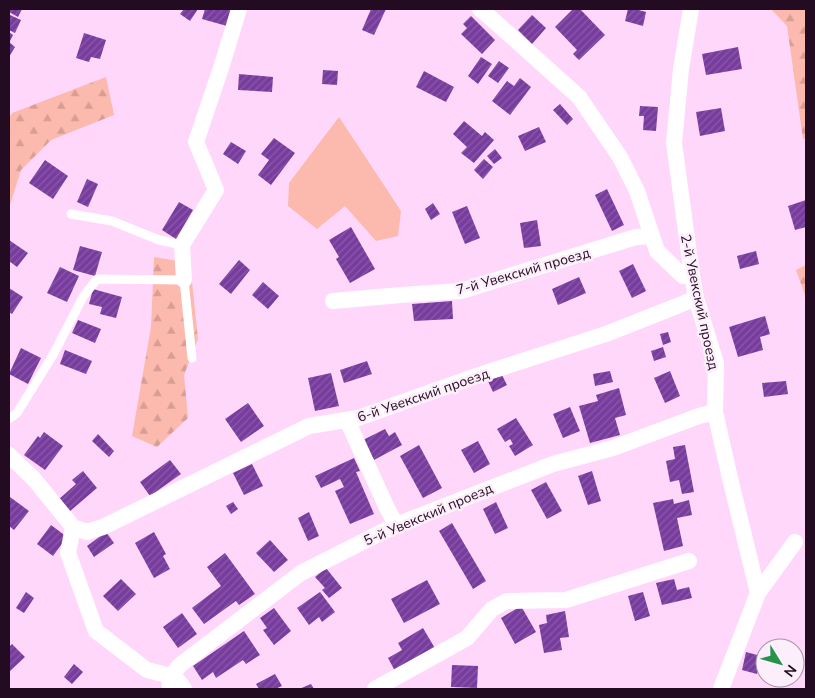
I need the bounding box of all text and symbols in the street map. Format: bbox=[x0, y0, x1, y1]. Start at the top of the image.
street label: 2-й Увекский проезд bbox=[676, 232, 723, 372]
street label: 7-й Увекский проезд bbox=[454, 243, 592, 300]
street label: 6-й Увекский проезд bbox=[355, 364, 492, 427]
street label: 5-й Увекский проезд bbox=[361, 479, 496, 550]
north arrow bbox=[755, 638, 805, 688]
text: N bbox=[779, 661, 801, 680]

